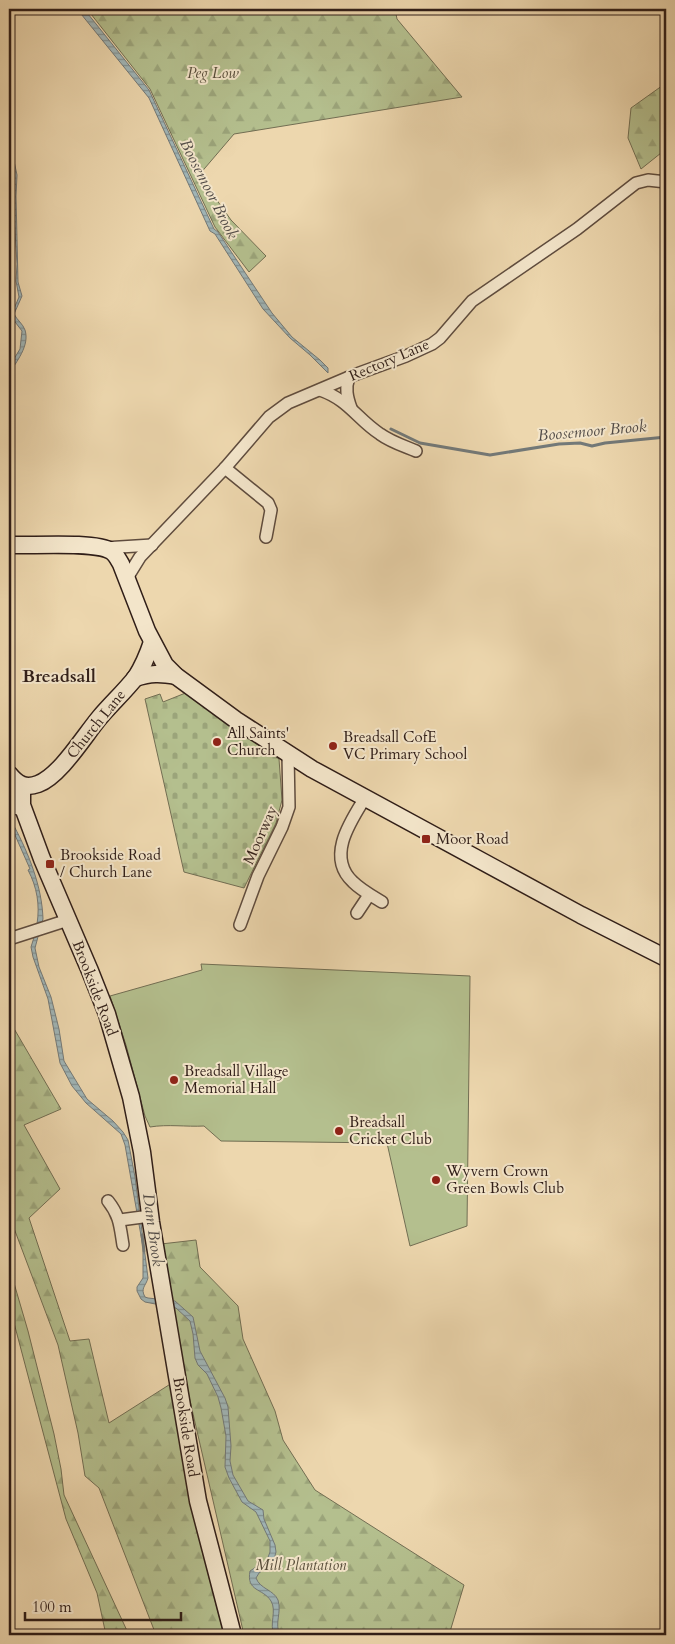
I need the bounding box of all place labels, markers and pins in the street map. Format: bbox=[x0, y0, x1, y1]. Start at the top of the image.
place label: All Saints' Church bbox=[227, 723, 289, 760]
place label: Breadsall CofE VC Primary School bbox=[343, 727, 467, 764]
marker: All Saints' Church bbox=[211, 736, 223, 748]
marker: Breadsall CofE VC Primary School bbox=[327, 740, 339, 752]
place label: Moor Road bbox=[436, 829, 509, 849]
marker: Moor Road bbox=[420, 833, 432, 845]
place label: Brookside Road / Church Lane bbox=[60, 845, 161, 882]
marker: Brookside Road / Church Lane bbox=[44, 858, 56, 870]
place label: Breadsall Village Memorial Hall bbox=[184, 1061, 289, 1098]
marker: Breadsall Village Memorial Hall bbox=[168, 1074, 180, 1086]
place label: Breadsall Cricket Club bbox=[349, 1112, 432, 1149]
marker: Breadsall Cricket Club bbox=[333, 1125, 345, 1137]
place label: Wyvern Crown Green Bowls Club bbox=[445, 1161, 564, 1198]
marker: Wyvern Crown Green Bowls Club bbox=[430, 1174, 442, 1186]

